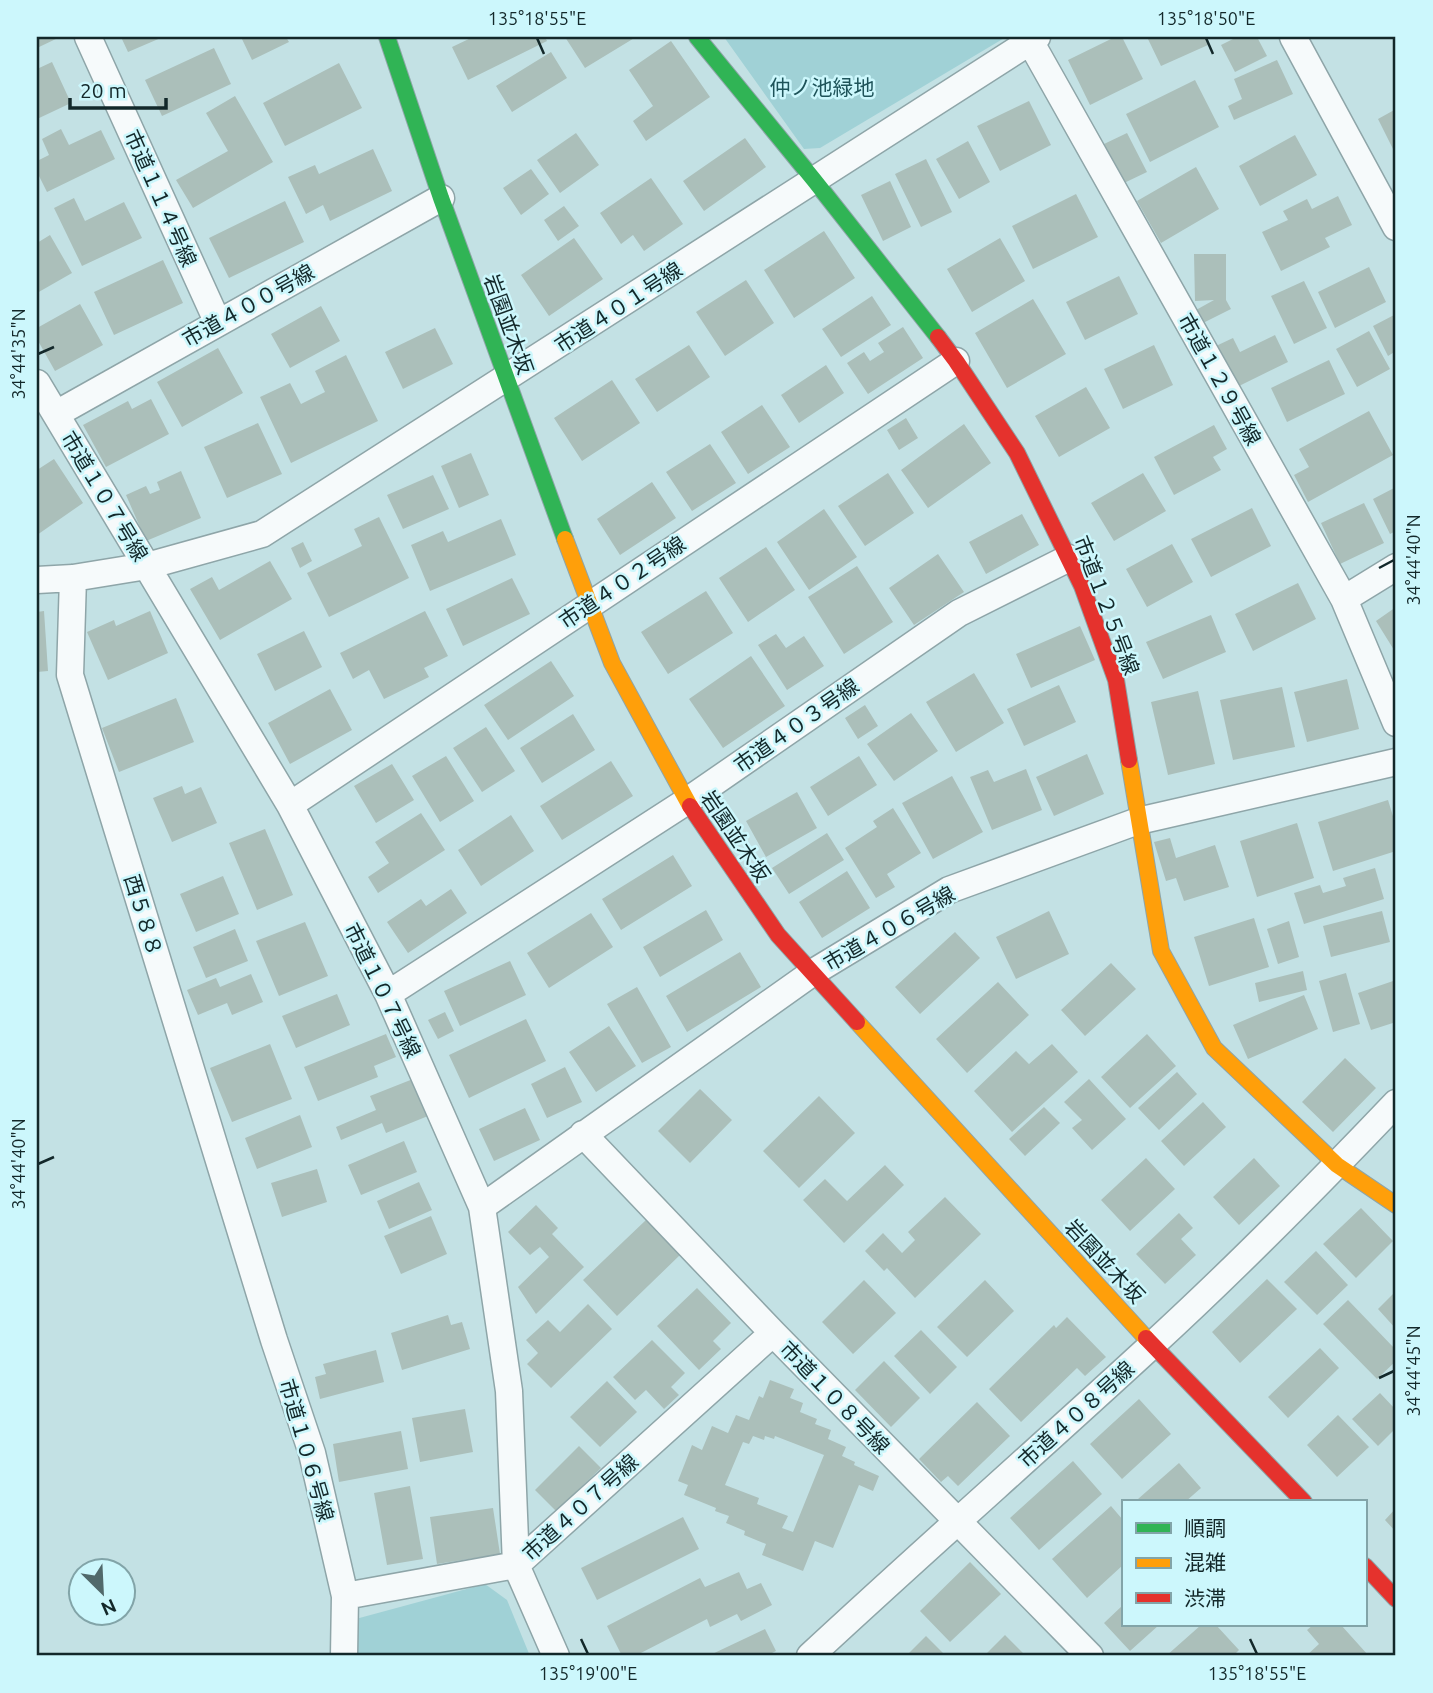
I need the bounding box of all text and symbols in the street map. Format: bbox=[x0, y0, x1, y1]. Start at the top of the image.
text: 135°18'55"E bbox=[488, 8, 586, 28]
text: 135°18'50"E bbox=[1157, 8, 1255, 28]
scale bar bbox=[70, 66, 166, 110]
park label: 仲ノ池緑地 bbox=[770, 75, 875, 99]
text: 20 m bbox=[80, 78, 127, 102]
street label: 市道１１４号線 bbox=[120, 126, 202, 270]
street label: 市道４０１号線 bbox=[550, 257, 686, 357]
street label: 市道４００号線 bbox=[178, 259, 318, 351]
street label: 岩園並木坂 bbox=[480, 271, 538, 377]
text: 34°44'35"N bbox=[8, 308, 28, 400]
street label: 市道１２９号線 bbox=[1174, 309, 1266, 449]
street label: 市道１０７号線 bbox=[57, 427, 153, 565]
text: 34°44'40"N bbox=[1403, 514, 1423, 606]
street label: 市道４０２号線 bbox=[554, 531, 690, 633]
street label: 市道１２５号線 bbox=[1069, 532, 1145, 678]
street label: 市道４０３号線 bbox=[729, 673, 863, 777]
street label: 岩園並木坂 bbox=[697, 786, 775, 886]
street label: 西５８８ bbox=[120, 871, 168, 959]
street label: 市道４０６号線 bbox=[819, 881, 959, 975]
street label: 市道１０７号線 bbox=[340, 919, 426, 1061]
text: 34°44'40"N bbox=[8, 1118, 28, 1210]
street label: 岩園並木坂 bbox=[1060, 1214, 1150, 1308]
text: 34°44'45"N bbox=[1403, 1325, 1423, 1417]
street label: 市道１０８号線 bbox=[775, 1336, 895, 1458]
street label: 市道４０８号線 bbox=[1013, 1356, 1139, 1472]
street label: 市道１０６号線 bbox=[275, 1376, 339, 1524]
street label: 市道４０７号線 bbox=[517, 1449, 643, 1565]
legend bbox=[1122, 1500, 1366, 1626]
text: 順調 bbox=[1184, 1516, 1226, 1540]
text: 混雑 bbox=[1184, 1550, 1226, 1574]
north arrow bbox=[66, 1556, 136, 1626]
text: 渋滞 bbox=[1184, 1586, 1226, 1610]
text: N bbox=[98, 1595, 120, 1620]
text: 135°19'00"E bbox=[539, 1663, 637, 1683]
text: 135°18'55"E bbox=[1208, 1663, 1306, 1683]

